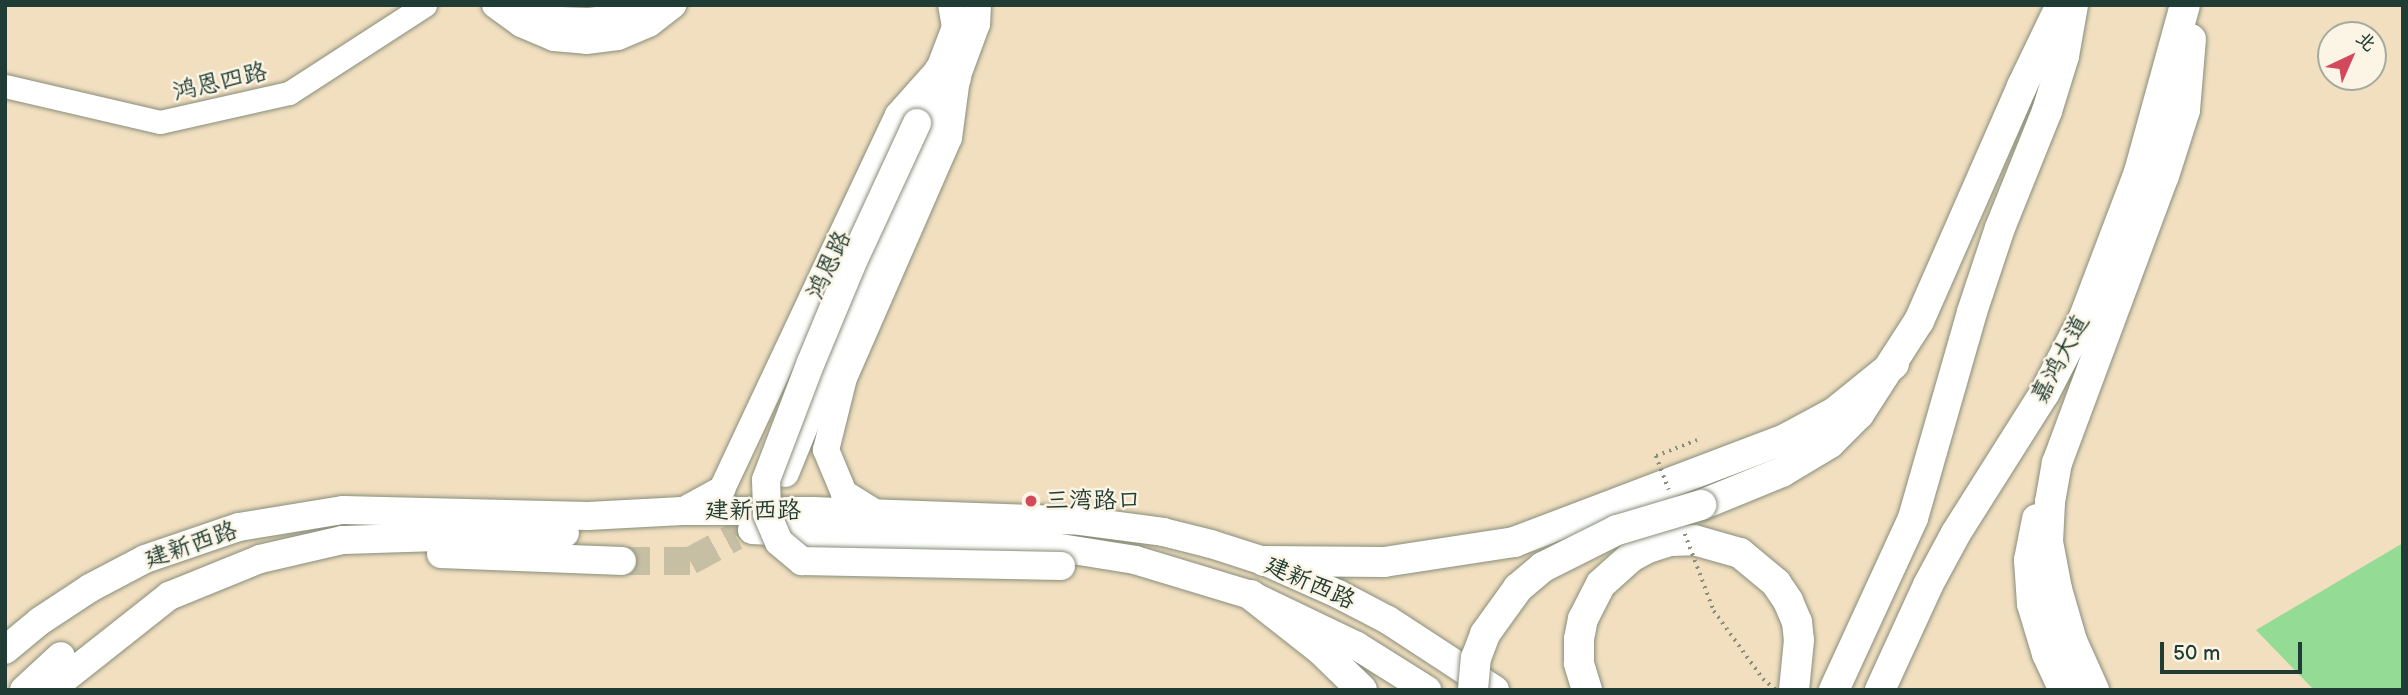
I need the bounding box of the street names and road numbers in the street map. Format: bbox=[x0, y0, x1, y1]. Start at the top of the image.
street label: 鸿恩四路 bbox=[170, 57, 270, 107]
street label: 鸿恩路 bbox=[801, 226, 857, 304]
street label: 嘉鸿大道 bbox=[2025, 310, 2095, 408]
street label: 建新西路 bbox=[705, 497, 801, 525]
street label: 建新西路 bbox=[141, 516, 241, 574]
street label: 建新西路 bbox=[1260, 550, 1360, 616]

